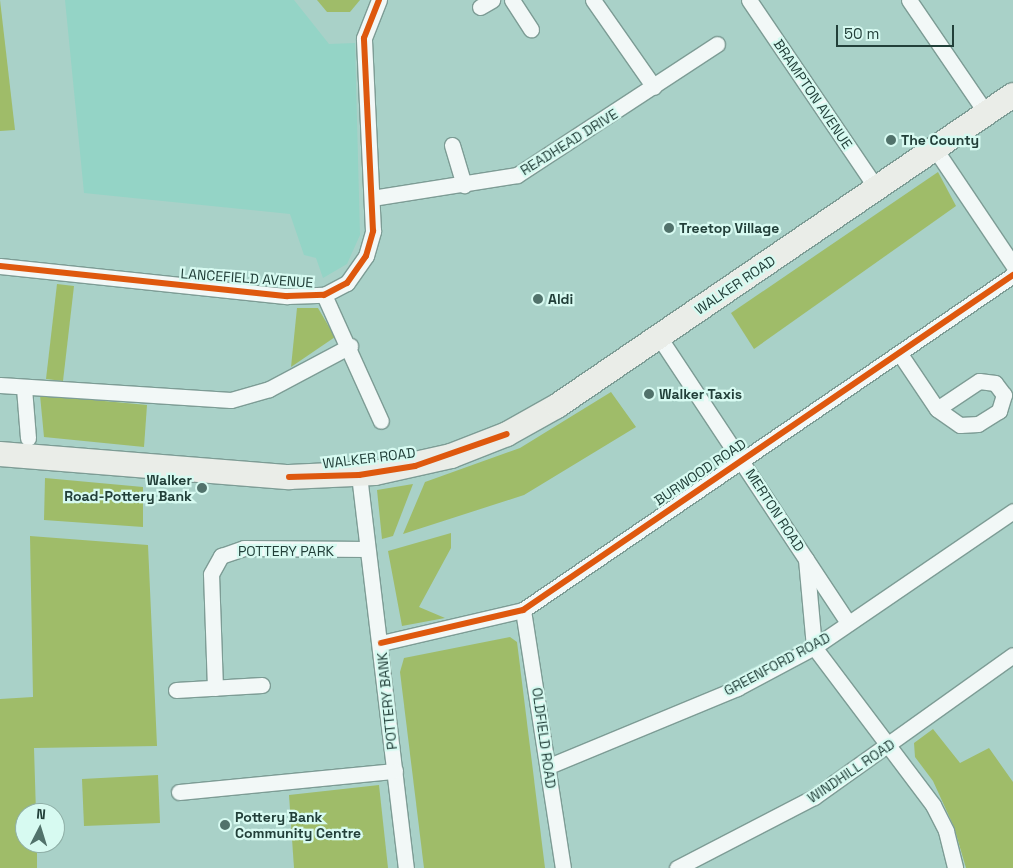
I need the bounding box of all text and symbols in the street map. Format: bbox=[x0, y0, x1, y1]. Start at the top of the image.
scale bar bbox=[838, 15, 956, 47]
text: 50 m bbox=[844, 24, 879, 43]
street label: BRAMPTON AVENUE bbox=[770, 36, 856, 152]
street label: READHEAD DRIVE bbox=[517, 105, 621, 179]
place label: The County bbox=[901, 132, 979, 148]
marker: The County bbox=[885, 134, 897, 146]
place label: Treetop Village bbox=[679, 220, 779, 236]
marker: Treetop Village bbox=[663, 222, 675, 234]
street label: WALKER ROAD bbox=[692, 252, 778, 318]
street label: LANCEFIELD AVENUE bbox=[180, 265, 314, 291]
place label: Aldi bbox=[548, 291, 573, 307]
marker: Aldi bbox=[532, 293, 544, 305]
place label: Walker Taxis bbox=[659, 386, 742, 402]
marker: Walker Taxis bbox=[643, 388, 655, 400]
street label: BURWOOD ROAD bbox=[651, 435, 749, 509]
street label: WALKER ROAD bbox=[322, 444, 416, 472]
street label: MERTON ROAD bbox=[742, 466, 808, 554]
place label: Walker Road-Pottery Bank bbox=[64, 472, 192, 504]
marker: Walker Road-Pottery Bank bbox=[196, 482, 208, 494]
street label: POTTERY PARK bbox=[238, 543, 334, 559]
street label: GREENFORD ROAD bbox=[721, 629, 833, 699]
street label: POTTERY BANK bbox=[374, 651, 400, 751]
street label: OLDFIELD ROAD bbox=[529, 686, 559, 790]
street label: WINDHILL ROAD bbox=[804, 736, 898, 806]
north arrow bbox=[15, 803, 65, 853]
text: N bbox=[36, 805, 47, 823]
place label: Pottery Bank Community Centre bbox=[235, 809, 361, 842]
marker: Pottery Bank Community Centre bbox=[219, 819, 231, 831]

